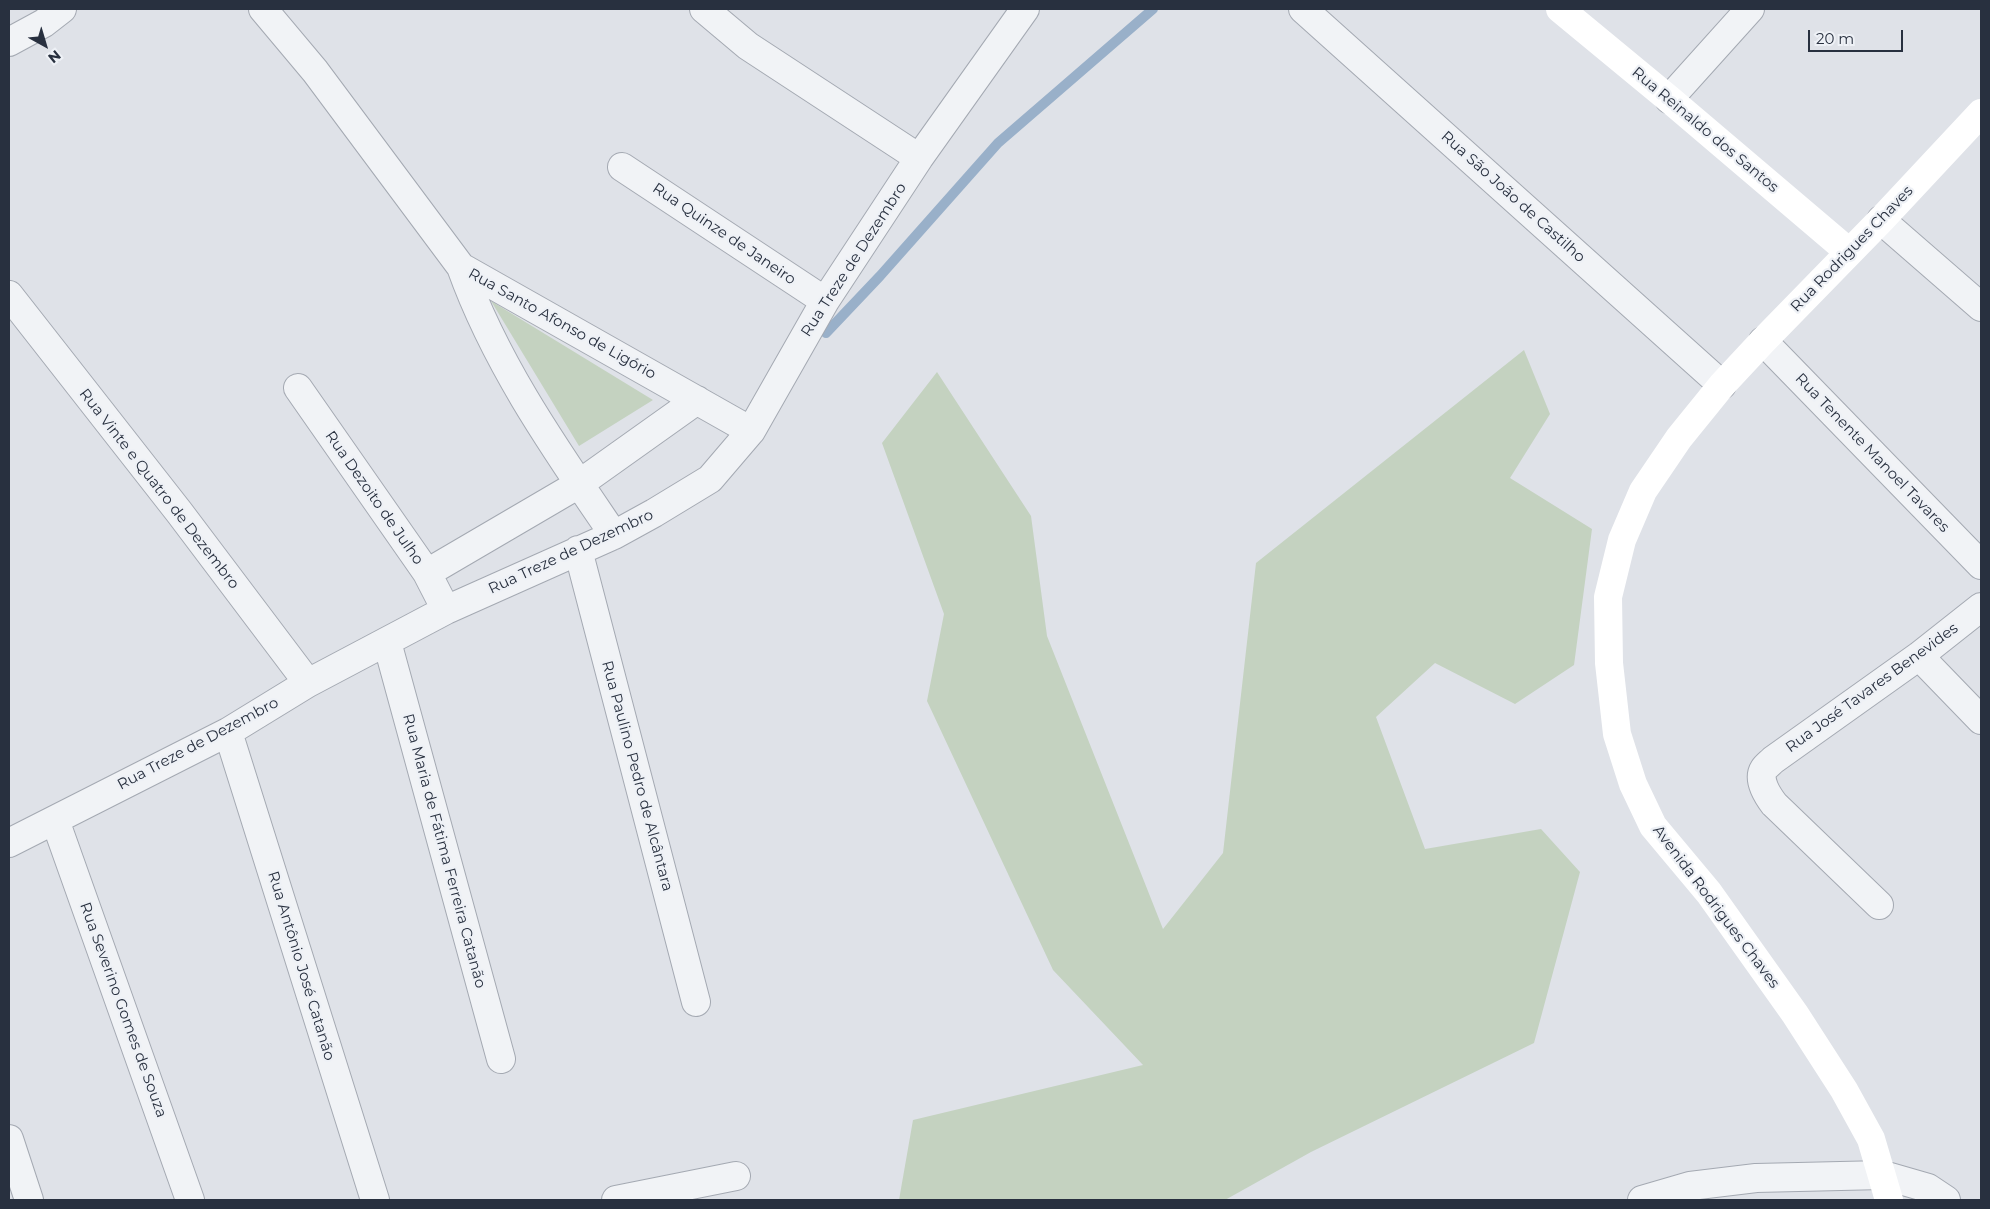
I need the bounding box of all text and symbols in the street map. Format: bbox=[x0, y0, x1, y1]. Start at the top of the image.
north arrow bbox=[20, 20, 70, 70]
scale bar bbox=[1810, 20, 1905, 52]
text: 20 m bbox=[1816, 29, 1854, 48]
text: N bbox=[44, 46, 64, 67]
street label: Rua Reinaldo dos Santos bbox=[1628, 63, 1782, 197]
street label: Rua São João de Castilho bbox=[1437, 128, 1589, 266]
street label: Rua Quinze de Janeiro bbox=[649, 179, 799, 289]
street label: Rua Treze de Dezembro bbox=[797, 180, 911, 340]
street label: Rua Rodrigues Chaves bbox=[1787, 182, 1917, 316]
street label: Rua Santo Afonso de Ligório bbox=[465, 265, 659, 383]
street label: Rua Tenente Manoel Tavares bbox=[1791, 370, 1953, 536]
street label: Rua Vinte e Quatro de Dezembro bbox=[75, 385, 243, 593]
street label: Rua Dezoito de Julho bbox=[321, 428, 427, 568]
street label: Rua Treze de Dezembro bbox=[486, 506, 656, 598]
street label: Rua José Tavares Benevides bbox=[1782, 619, 1962, 757]
street label: Rua Paulino Pedro de Alcântara bbox=[598, 659, 676, 893]
street label: Rua Treze de Dezembro bbox=[114, 694, 282, 794]
street label: Rua Maria de Fátima Ferreira Catanão bbox=[399, 712, 489, 990]
street label: Avenida Rodrigues Chaves bbox=[1649, 822, 1783, 992]
street label: Rua Antônio José Catanão bbox=[264, 869, 338, 1063]
street label: Rua Severino Gomes de Souza bbox=[76, 900, 170, 1120]

